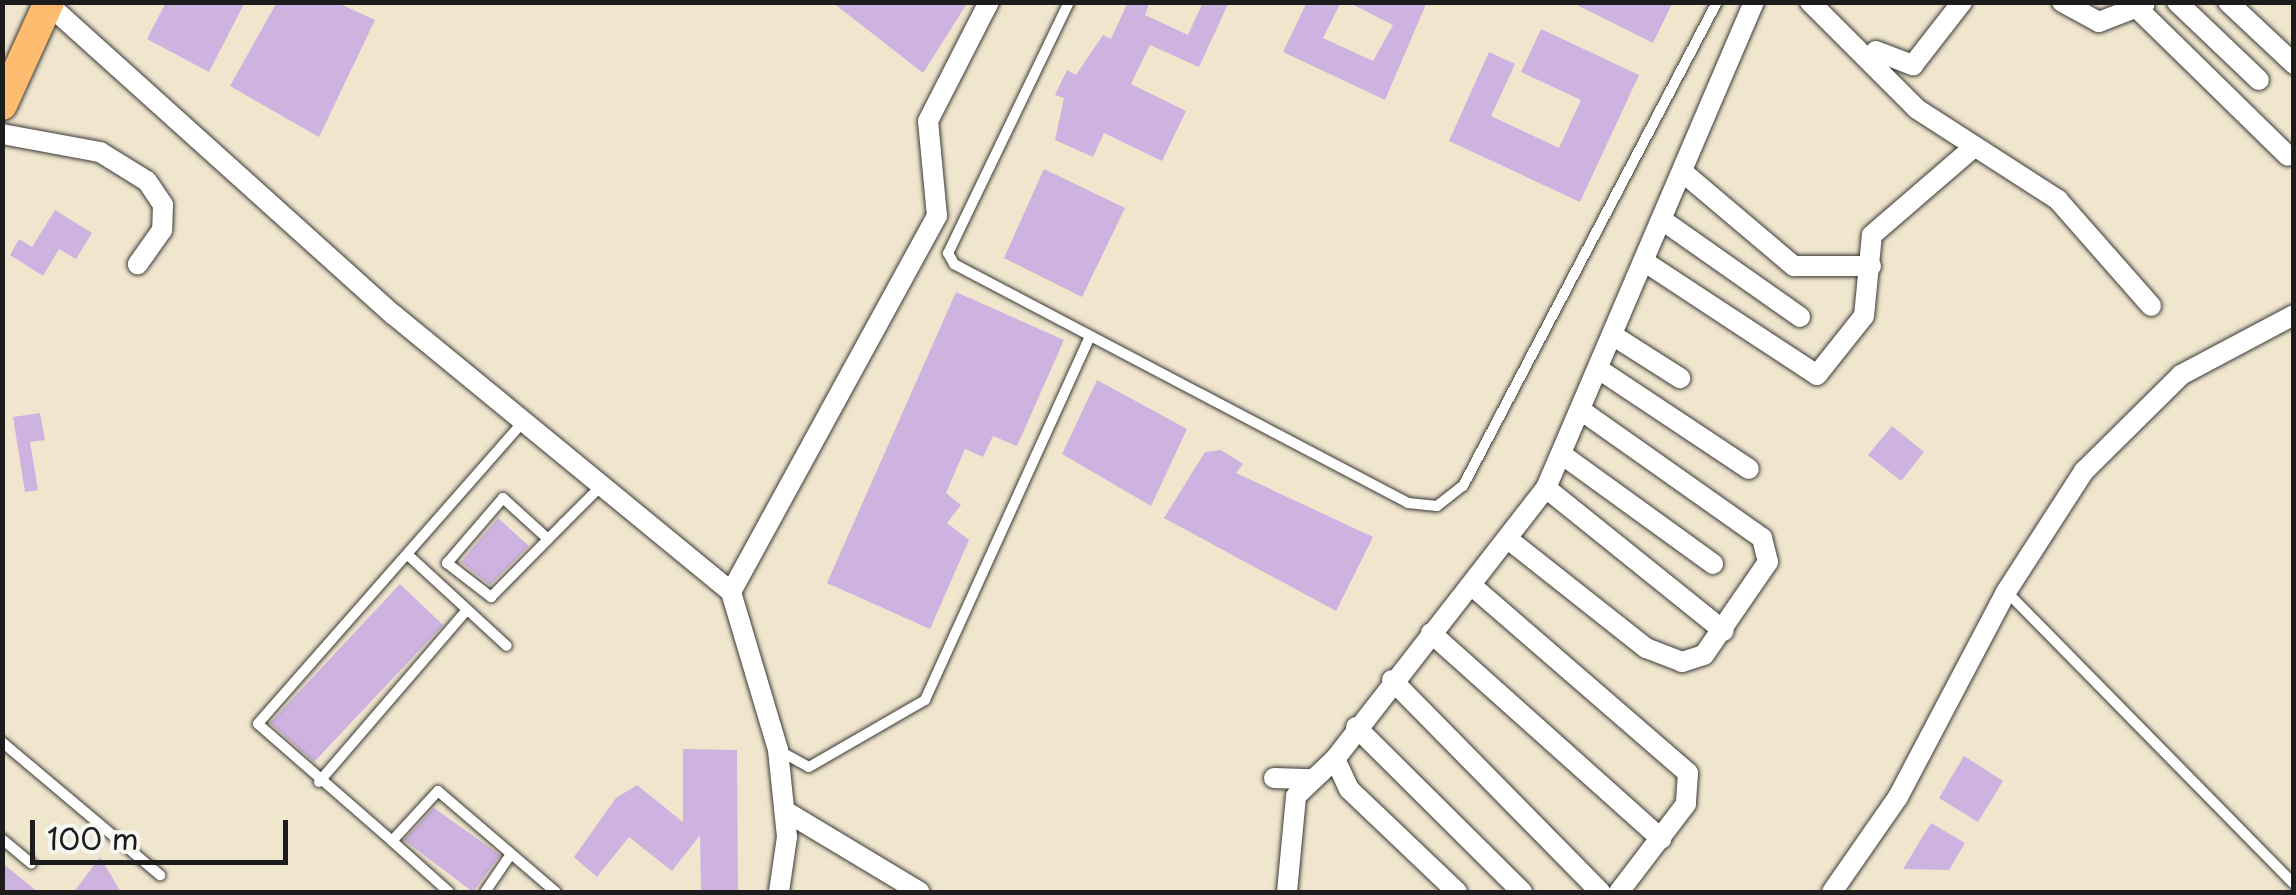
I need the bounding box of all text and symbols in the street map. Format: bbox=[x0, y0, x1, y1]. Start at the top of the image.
scale bar bbox=[35, 800, 292, 862]
text: 100 m bbox=[47, 815, 139, 860]

